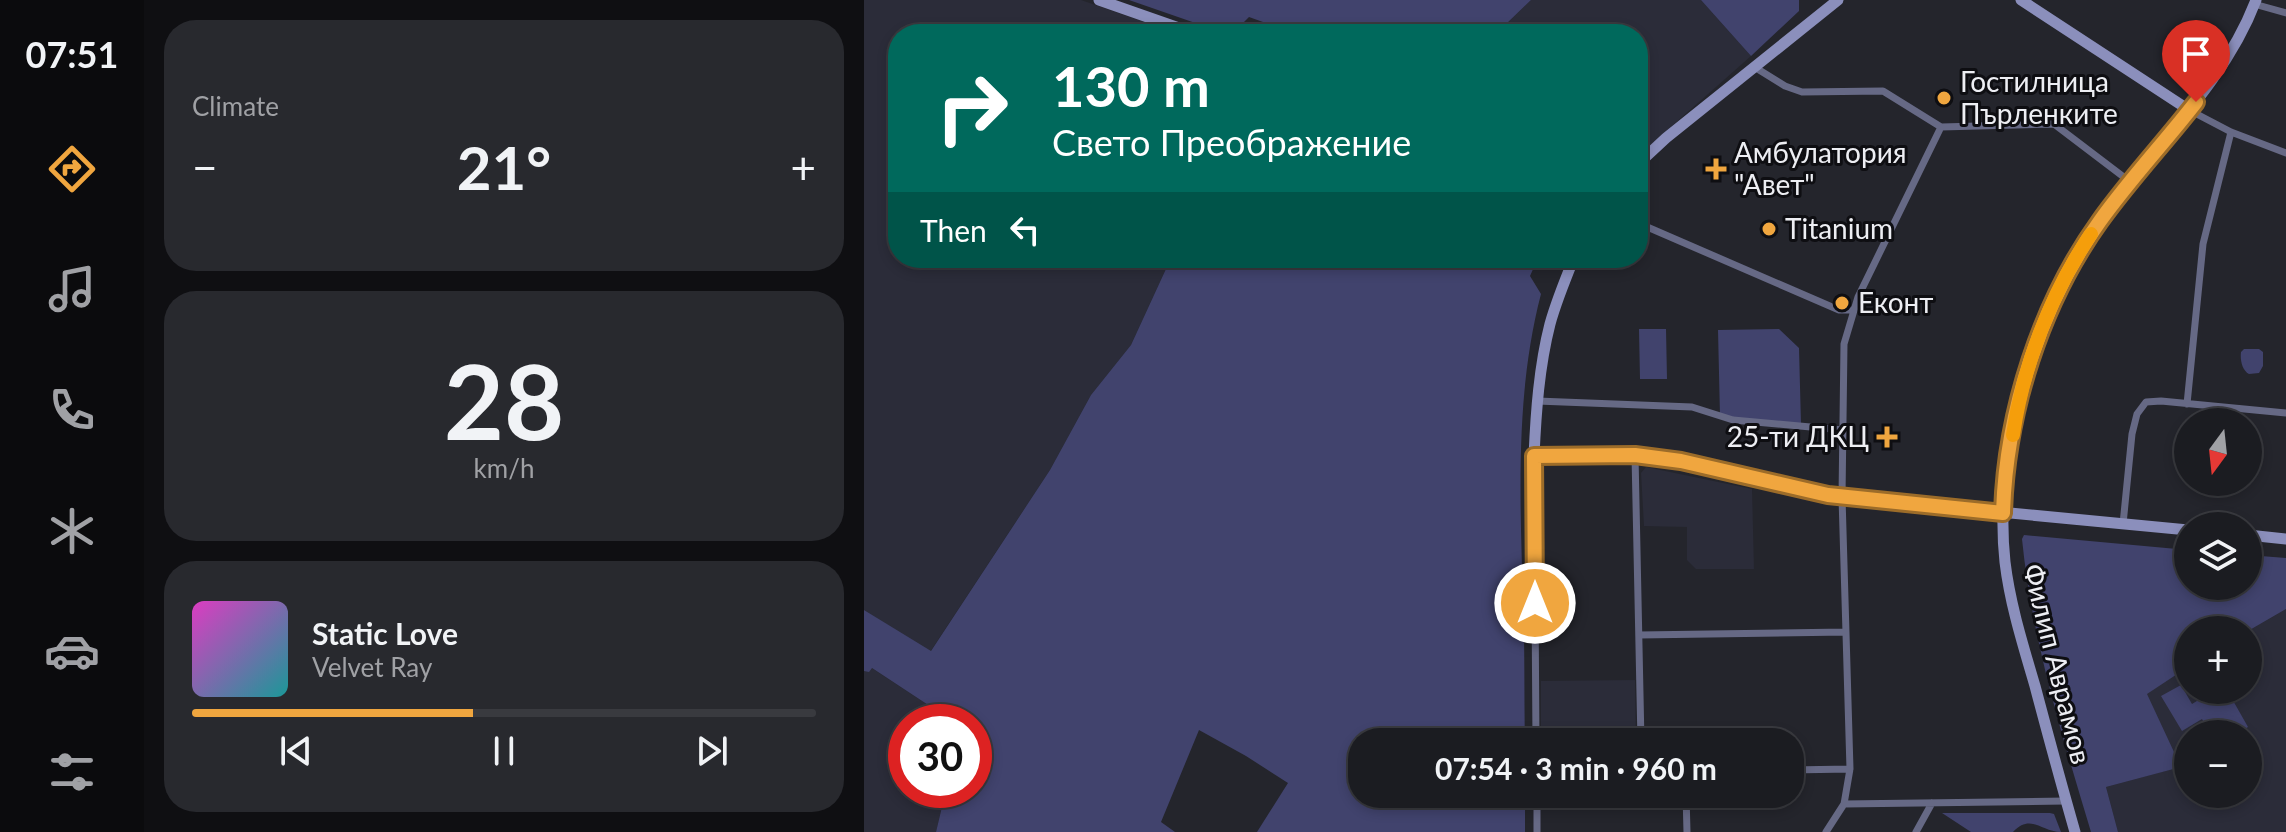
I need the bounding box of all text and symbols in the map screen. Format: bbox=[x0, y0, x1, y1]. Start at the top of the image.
pin bbox=[2162, 20, 2230, 102]
text: 07:51 bbox=[26, 32, 118, 76]
icon: arrive bbox=[2174, 32, 2218, 76]
text: 130 m bbox=[1052, 52, 1210, 119]
icon: right bbox=[920, 56, 1024, 160]
place label: Гостилница Пърленките bbox=[1960, 64, 2118, 130]
marker: Гостилница Пърленките bbox=[1935, 89, 1953, 107]
text: Climate bbox=[192, 90, 279, 122]
text: Свето Преображение bbox=[1052, 120, 1411, 164]
text: 21° bbox=[457, 131, 551, 203]
place label: Амбулатория "Авет" bbox=[1734, 135, 1907, 201]
icon: directions bbox=[44, 141, 100, 197]
text: − bbox=[192, 141, 218, 193]
text: + bbox=[790, 141, 816, 193]
marker: Амбулатория "Авет" bbox=[1705, 158, 1727, 180]
icon: left bbox=[1003, 208, 1047, 252]
place label: Titanium bbox=[1785, 211, 1893, 245]
text: Then bbox=[920, 212, 987, 248]
marker: Titanium bbox=[1760, 220, 1778, 238]
icon: music bbox=[44, 261, 100, 317]
place label: Еконт bbox=[1858, 285, 1934, 319]
marker: Еконт bbox=[1833, 294, 1851, 312]
text: 28 bbox=[444, 337, 564, 462]
icon: phone bbox=[44, 382, 100, 438]
north arrow bbox=[2174, 408, 2262, 496]
map controls bbox=[2174, 408, 2262, 808]
place label: 25-ти ДКЦ bbox=[1727, 419, 1869, 453]
marker: 25-ти ДКЦ bbox=[1876, 426, 1898, 448]
text: km/h bbox=[474, 452, 534, 484]
icon: climate bbox=[44, 503, 100, 559]
button: layers bbox=[2174, 512, 2262, 600]
street label: Филип Аврамов bbox=[2017, 560, 2099, 767]
position arrow bbox=[1493, 561, 1577, 645]
text: Static Love bbox=[312, 615, 458, 651]
button: + bbox=[2174, 616, 2262, 704]
icon: car bbox=[44, 623, 100, 679]
text: Velvet Ray bbox=[312, 651, 432, 683]
speed limit sign: 30 bbox=[888, 704, 992, 808]
button: − bbox=[2174, 720, 2262, 808]
icon: previous bbox=[274, 729, 318, 773]
icon: pause bbox=[482, 729, 526, 773]
icon: next bbox=[690, 729, 734, 773]
icon: filters bbox=[44, 744, 100, 800]
text: 07:54 · 3 min · 960 m bbox=[1435, 750, 1717, 786]

